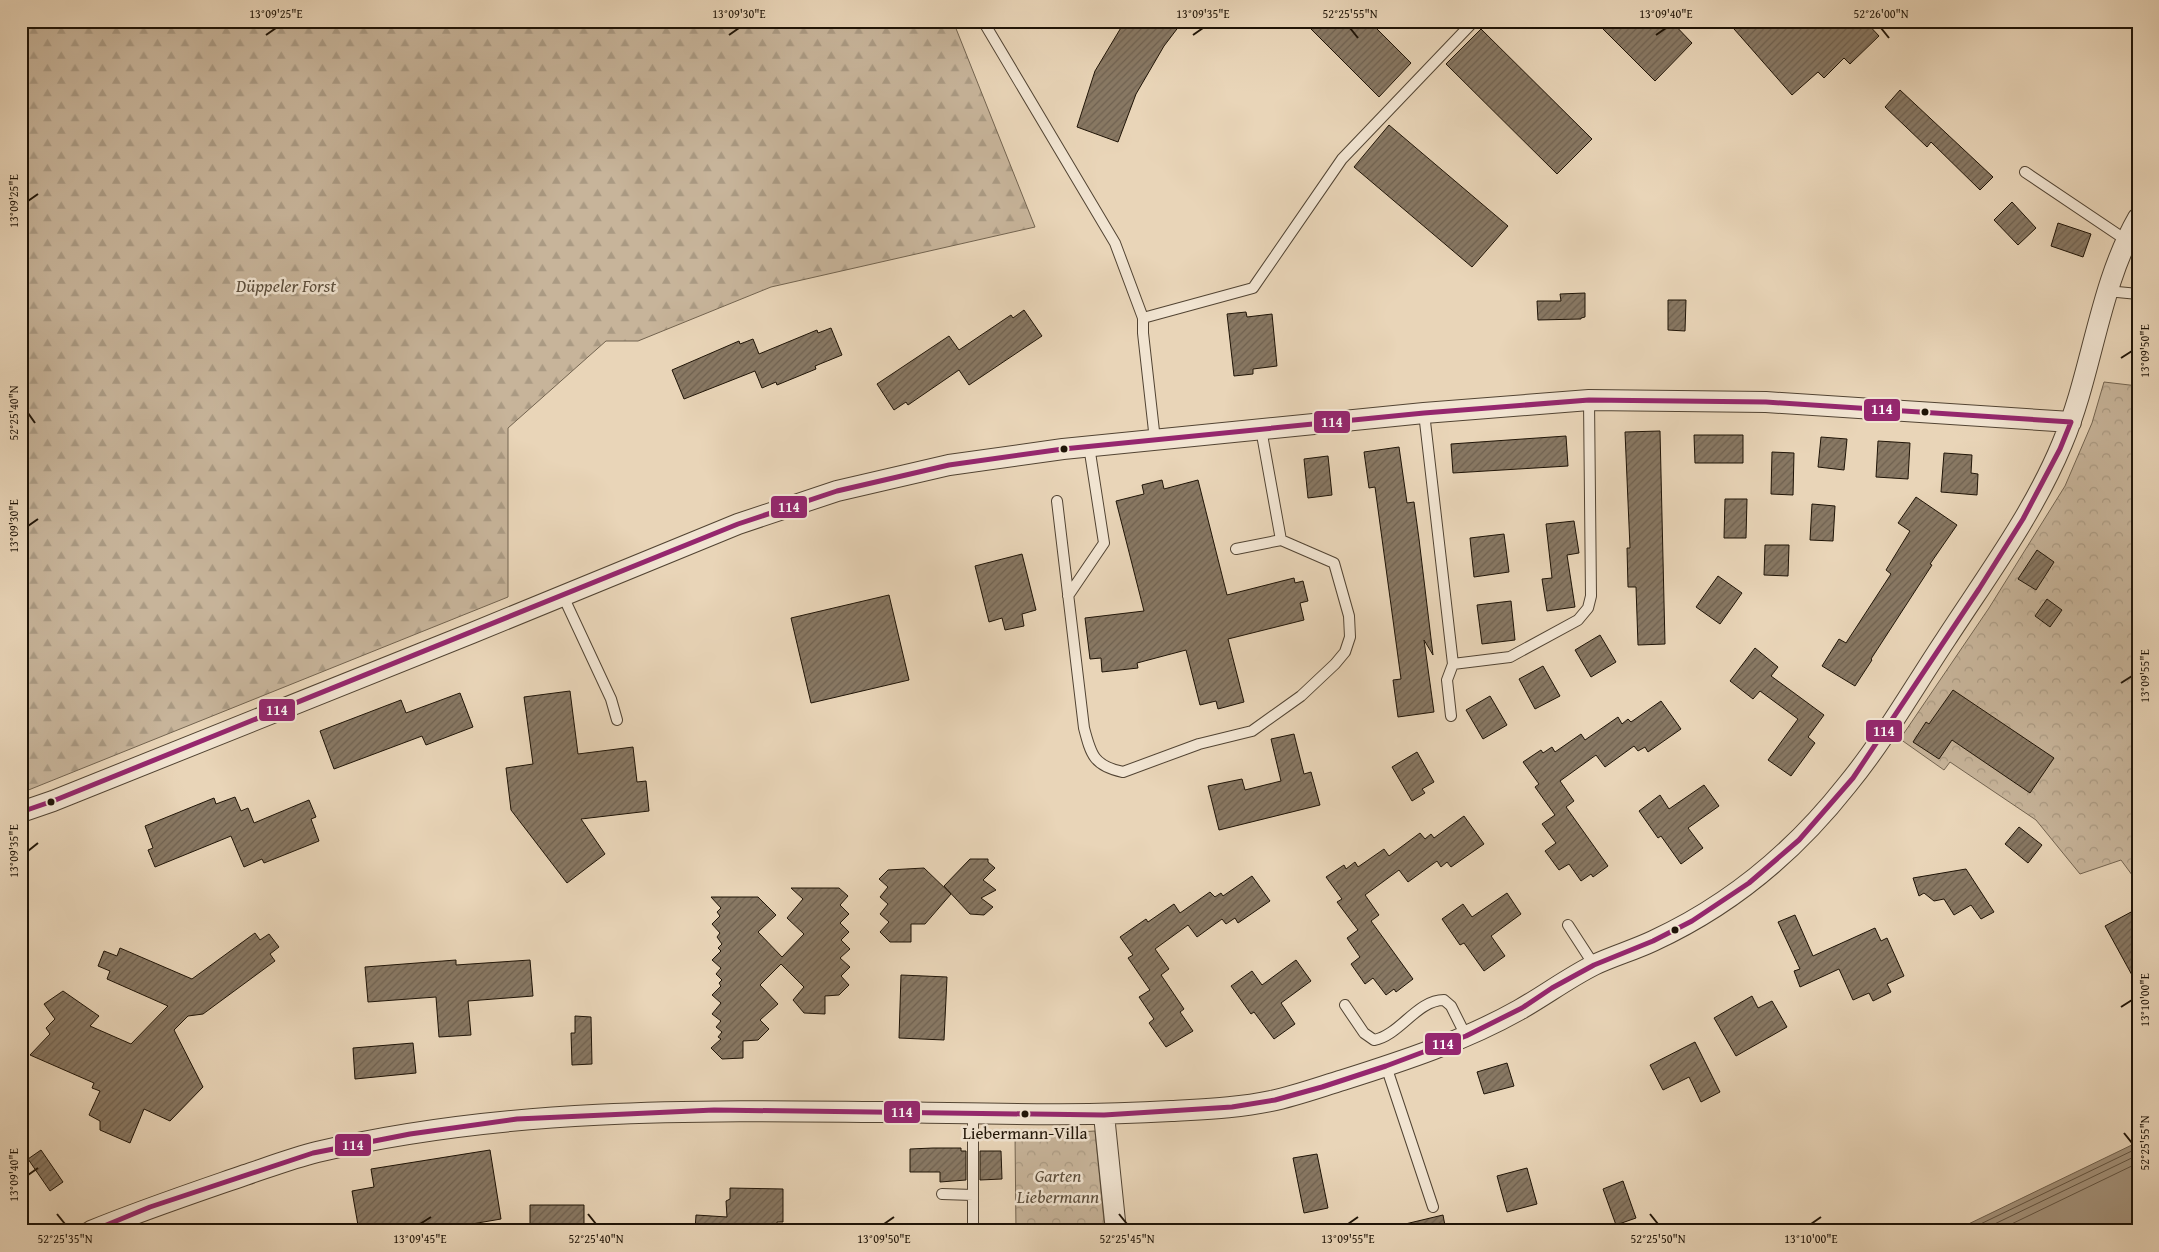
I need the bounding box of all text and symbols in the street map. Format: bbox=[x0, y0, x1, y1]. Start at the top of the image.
text: 13°09'25"E bbox=[249, 5, 303, 22]
text: 13°09'30"E bbox=[712, 5, 766, 22]
text: 13°09'35"E bbox=[1176, 5, 1230, 22]
text: 52°25'55"N bbox=[1322, 5, 1378, 22]
text: 13°09'40"E bbox=[1639, 5, 1693, 22]
text: 52°26'00"N bbox=[1853, 5, 1909, 22]
text: 13°09'25"E bbox=[5, 174, 22, 228]
park label: Düppeler Forst bbox=[235, 272, 336, 299]
text: 13°09'50"E bbox=[2136, 324, 2153, 378]
text: 52°25'40"N bbox=[5, 385, 22, 441]
line badge: 114 bbox=[1863, 398, 1901, 422]
text: 114 bbox=[1871, 399, 1893, 419]
unlabelled marker bbox=[1920, 407, 1930, 417]
line badge: 114 bbox=[1313, 410, 1351, 434]
text: 114 bbox=[1321, 412, 1343, 432]
unlabelled marker bbox=[1059, 444, 1069, 454]
line badge: 114 bbox=[770, 495, 808, 519]
text: 114 bbox=[778, 497, 800, 517]
text: 13°09'30"E bbox=[5, 499, 22, 553]
text: 13°09'55"E bbox=[2136, 649, 2153, 703]
line badge: 114 bbox=[258, 698, 296, 722]
text: 114 bbox=[266, 700, 288, 720]
line badge: 114 bbox=[1865, 719, 1903, 743]
text: 114 bbox=[1873, 721, 1895, 741]
unlabelled marker bbox=[46, 797, 56, 807]
text: 13°09'35"E bbox=[5, 824, 22, 878]
unlabelled marker bbox=[1670, 925, 1680, 935]
text: 13°10'00"E bbox=[2136, 973, 2153, 1027]
line badge: 114 bbox=[1424, 1032, 1462, 1056]
text: 114 bbox=[1432, 1034, 1454, 1054]
line badge: 114 bbox=[883, 1100, 921, 1124]
text: 114 bbox=[891, 1102, 913, 1122]
marker: Liebermann-Villa bbox=[1020, 1109, 1030, 1119]
text: 52°25'55"N bbox=[2136, 1115, 2153, 1171]
place label: Liebermann-Villa bbox=[962, 1120, 1088, 1145]
line badge: 114 bbox=[334, 1133, 372, 1157]
text: 114 bbox=[342, 1135, 364, 1155]
text: 13°09'40"E bbox=[5, 1148, 22, 1202]
park label: Garten Liebermann bbox=[1016, 1162, 1099, 1210]
text: 52°25'35"N bbox=[37, 1230, 93, 1247]
text: 13°09'45"E bbox=[393, 1230, 447, 1247]
text: 52°25'40"N bbox=[568, 1230, 624, 1247]
text: 13°09'50"E bbox=[857, 1230, 911, 1247]
text: 52°25'45"N bbox=[1099, 1230, 1155, 1247]
text: 13°09'55"E bbox=[1321, 1230, 1375, 1247]
text: 52°25'50"N bbox=[1630, 1230, 1686, 1247]
text: 13°10'00"E bbox=[1784, 1230, 1838, 1247]

